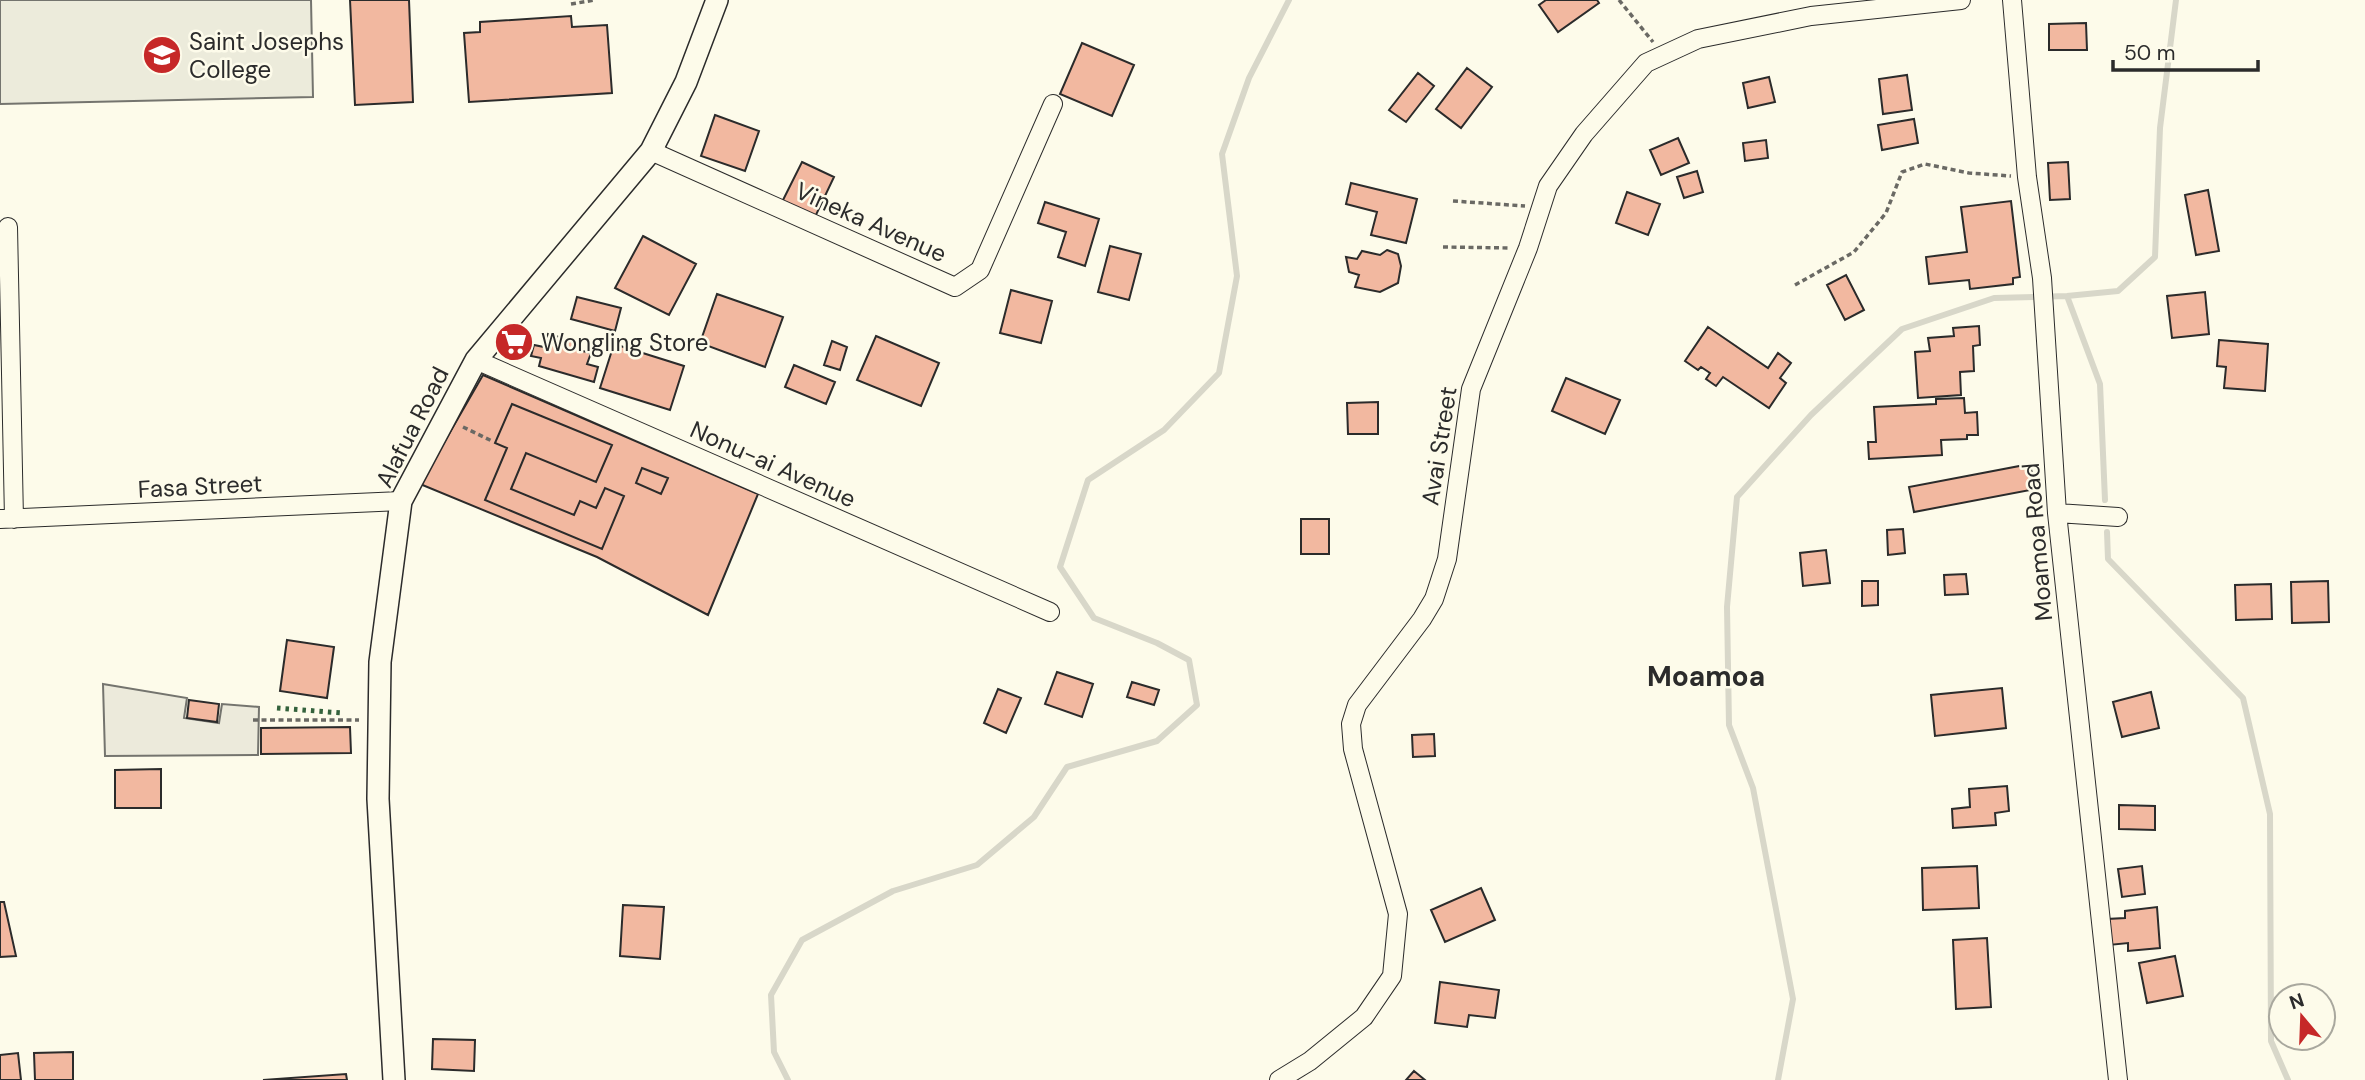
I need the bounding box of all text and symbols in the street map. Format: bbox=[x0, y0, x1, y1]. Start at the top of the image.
place label: Saint Josephs College bbox=[189, 26, 344, 85]
scale bar bbox=[2113, 28, 2258, 72]
school or university icon: Saint Josephs College bbox=[141, 34, 183, 76]
text: 50 m bbox=[2124, 39, 2175, 67]
street label: Vineka Avenue bbox=[791, 175, 951, 269]
supermarket icon: Wongling Store bbox=[493, 321, 535, 363]
place label: Wongling Store bbox=[541, 327, 708, 358]
street label: Alafua Road bbox=[368, 361, 456, 493]
street label: Avai Street bbox=[1414, 384, 1464, 508]
street label: Nonu-ai Avenue bbox=[685, 414, 861, 514]
street label: Moamoa Road bbox=[2015, 462, 2059, 622]
street label: Fasa Street bbox=[137, 467, 263, 505]
district label: Moamoa bbox=[1647, 658, 1765, 695]
north arrow bbox=[2267, 982, 2337, 1052]
text: N bbox=[2286, 987, 2307, 1015]

